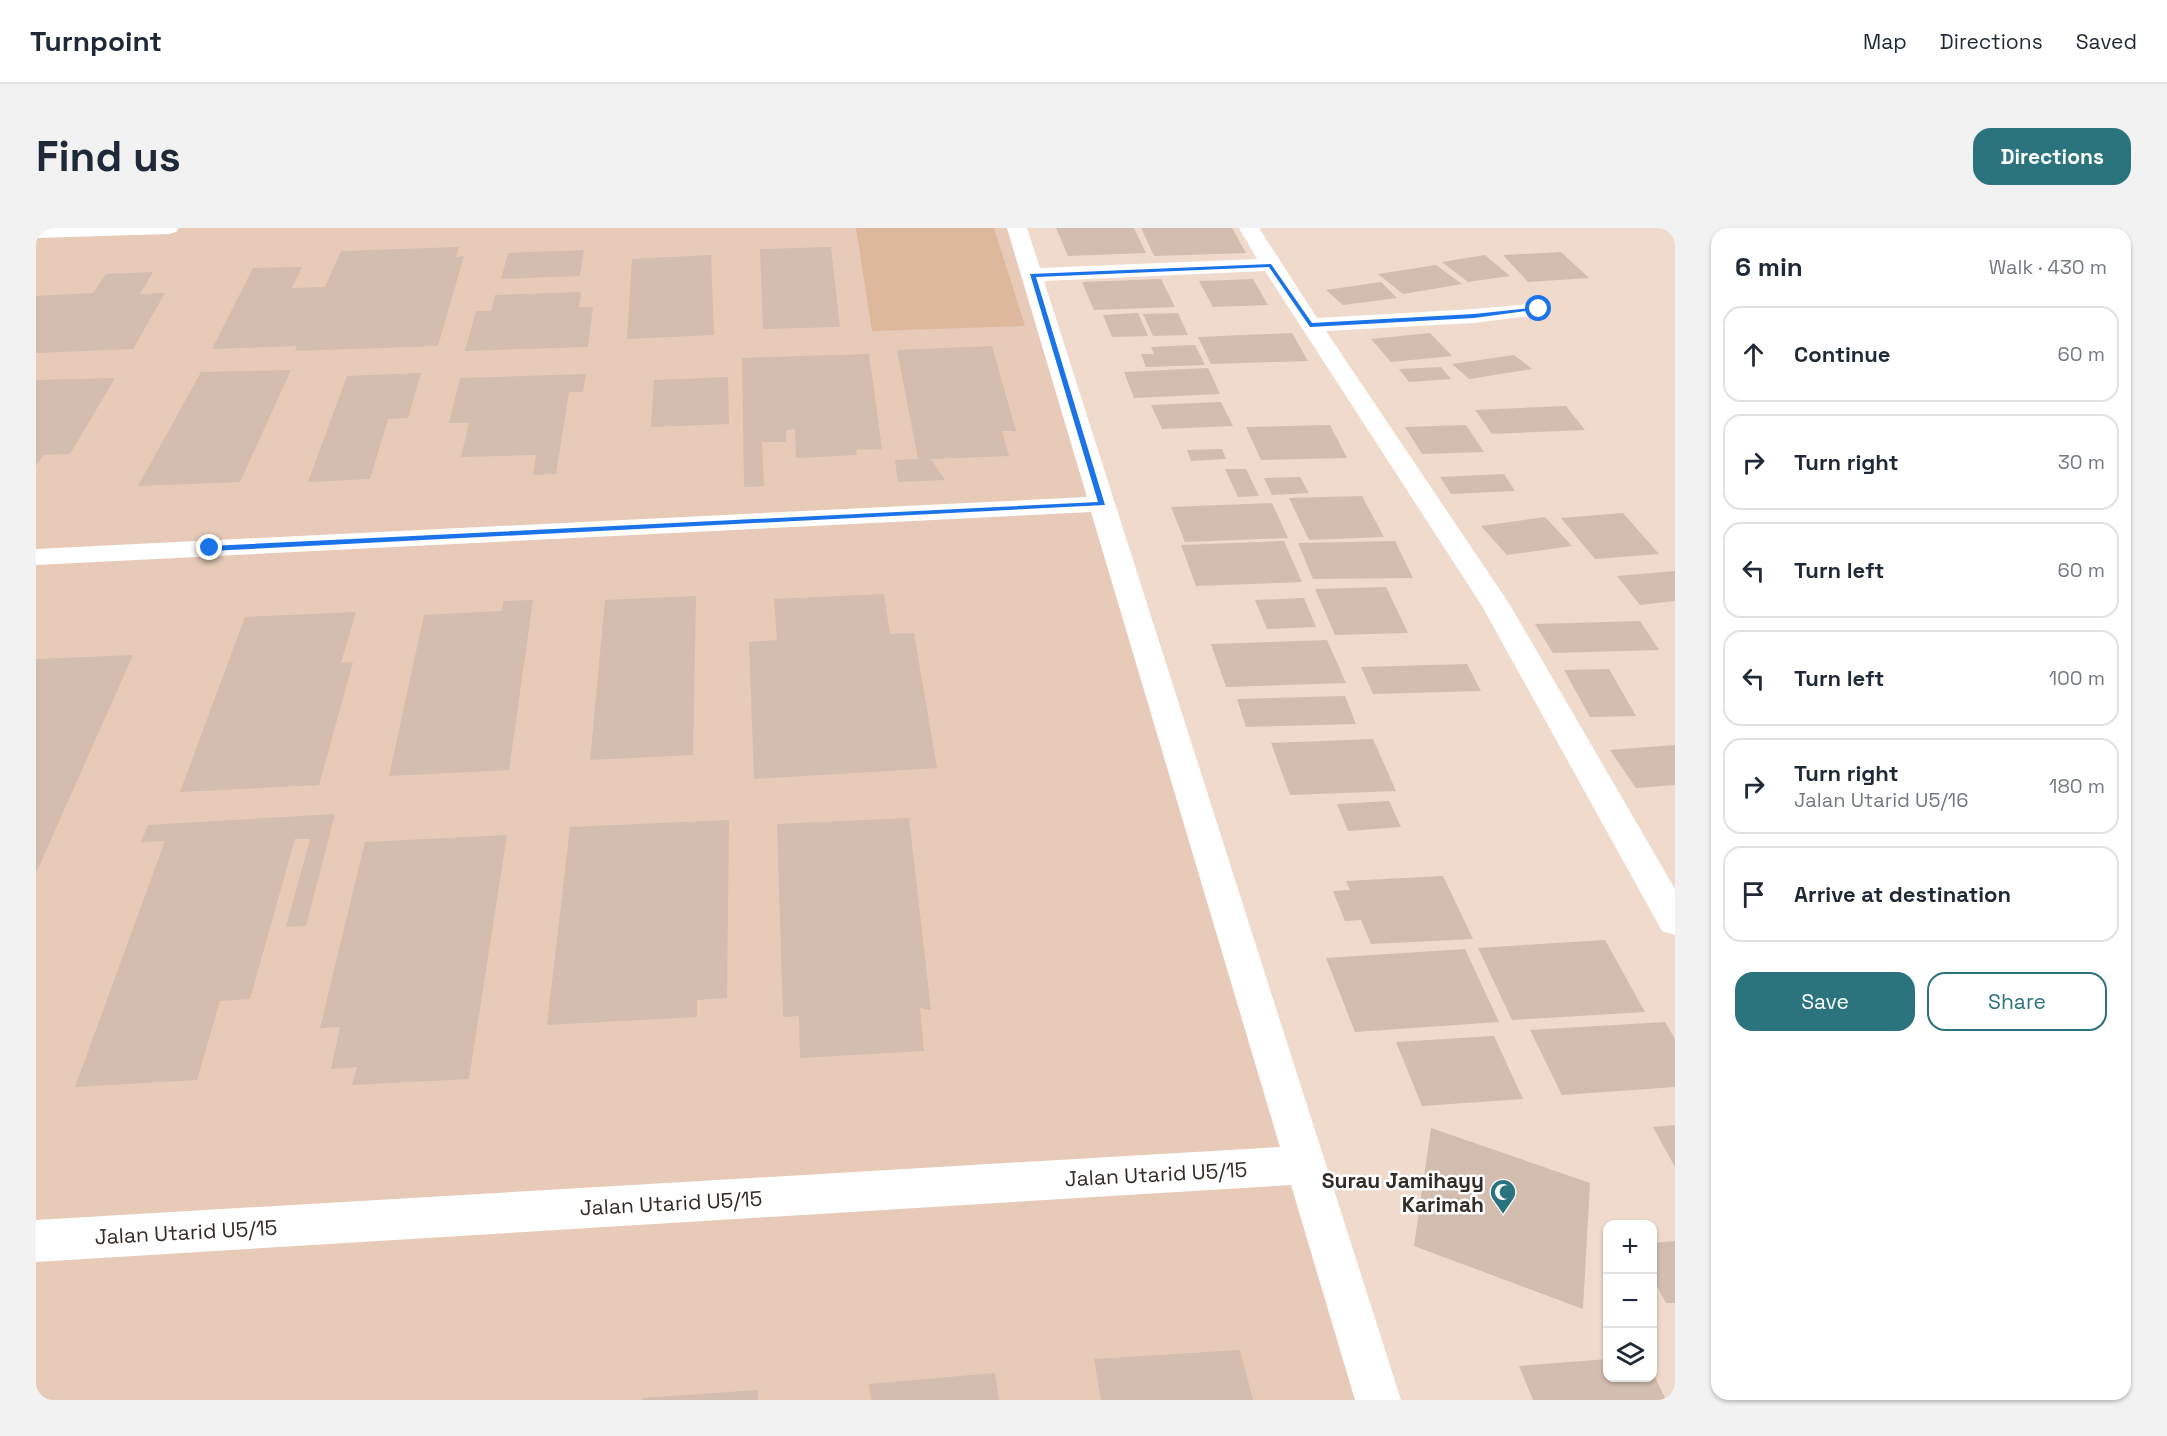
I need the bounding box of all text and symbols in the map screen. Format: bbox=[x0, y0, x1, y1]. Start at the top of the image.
text: Turnpoint bbox=[30, 23, 162, 59]
text: Map bbox=[1863, 28, 1907, 55]
text: Directions bbox=[1940, 28, 2043, 55]
text: Saved bbox=[2076, 28, 2137, 55]
button: Directions bbox=[1973, 128, 2131, 185]
text: Find us bbox=[36, 130, 181, 183]
text: 6 min bbox=[1735, 250, 1803, 284]
text: Walk · 430 m bbox=[1989, 254, 2107, 280]
route start bbox=[1525, 295, 1551, 321]
icon: ahead bbox=[1737, 338, 1770, 371]
text: Continue bbox=[1794, 340, 1890, 368]
text: 60 m bbox=[2058, 341, 2105, 367]
icon: right bbox=[1737, 446, 1770, 479]
text: Turn right bbox=[1794, 448, 1899, 476]
text: 30 m bbox=[2058, 449, 2105, 475]
route end bbox=[196, 534, 222, 560]
icon: left bbox=[1737, 554, 1770, 587]
text: Turn left bbox=[1794, 556, 1884, 584]
text: 60 m bbox=[2058, 557, 2105, 583]
icon: left bbox=[1737, 662, 1770, 695]
text: Turn left bbox=[1794, 664, 1884, 692]
text: 100 m bbox=[2049, 665, 2105, 691]
text: Turn right bbox=[1794, 759, 1899, 787]
icon: right bbox=[1737, 770, 1770, 803]
text: 180 m bbox=[2049, 773, 2105, 799]
text: Jalan Utarid U5/16 bbox=[1794, 787, 1968, 813]
icon: arrive bbox=[1737, 878, 1770, 911]
text: Arrive at destination bbox=[1794, 880, 2011, 908]
button: Save bbox=[1735, 972, 1915, 1031]
button: Share bbox=[1927, 972, 2107, 1031]
street label: Jalan Utarid U5/15 bbox=[1064, 1156, 1248, 1192]
place label: Surau Jamihayy Karimah bbox=[1322, 1167, 1484, 1218]
mosque icon: Surau Jamihayy Karimah bbox=[1488, 1177, 1518, 1215]
street label: Jalan Utarid U5/15 bbox=[579, 1185, 763, 1221]
street label: Jalan Utarid U5/15 bbox=[94, 1214, 278, 1250]
map controls bbox=[1603, 1220, 1657, 1382]
button: + bbox=[1603, 1220, 1657, 1274]
button: − bbox=[1603, 1274, 1657, 1328]
button: layers bbox=[1603, 1328, 1657, 1382]

